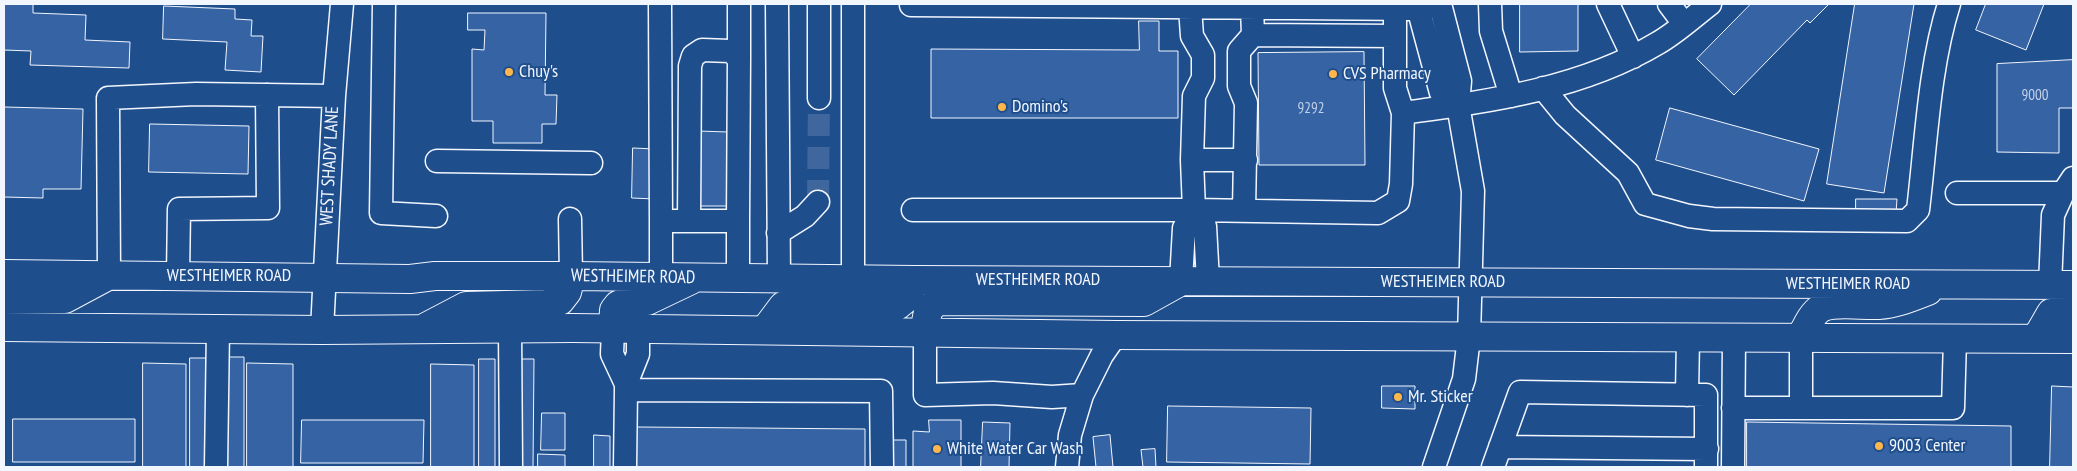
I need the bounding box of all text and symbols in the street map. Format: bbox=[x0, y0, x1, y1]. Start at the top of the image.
place label: Chuy's bbox=[519, 61, 558, 83]
place label: CVS Pharmacy bbox=[1343, 63, 1431, 85]
marker: Chuy's bbox=[503, 66, 515, 78]
marker: CVS Pharmacy bbox=[1327, 68, 1339, 80]
house number: 9000 bbox=[2022, 87, 2048, 105]
place label: Domino's bbox=[1012, 96, 1068, 118]
house number: 9292 bbox=[1298, 100, 1324, 118]
marker: Domino's bbox=[996, 101, 1008, 113]
street label: WEST SHADY LANE bbox=[316, 106, 344, 226]
street label: WESTHEIMER ROAD bbox=[167, 265, 291, 287]
street label: WESTHEIMER ROAD bbox=[571, 265, 695, 289]
street label: WESTHEIMER ROAD bbox=[976, 269, 1100, 291]
street label: WESTHEIMER ROAD bbox=[1381, 271, 1505, 293]
street label: WESTHEIMER ROAD bbox=[1786, 273, 1910, 295]
place label: Mr. Sticker bbox=[1408, 386, 1473, 408]
marker: Mr. Sticker bbox=[1392, 391, 1404, 403]
place label: 9003 Center bbox=[1889, 435, 1965, 457]
place label: White Water Car Wash bbox=[947, 438, 1083, 460]
marker: 9003 Center bbox=[1873, 440, 1885, 452]
marker: White Water Car Wash bbox=[931, 443, 943, 455]

